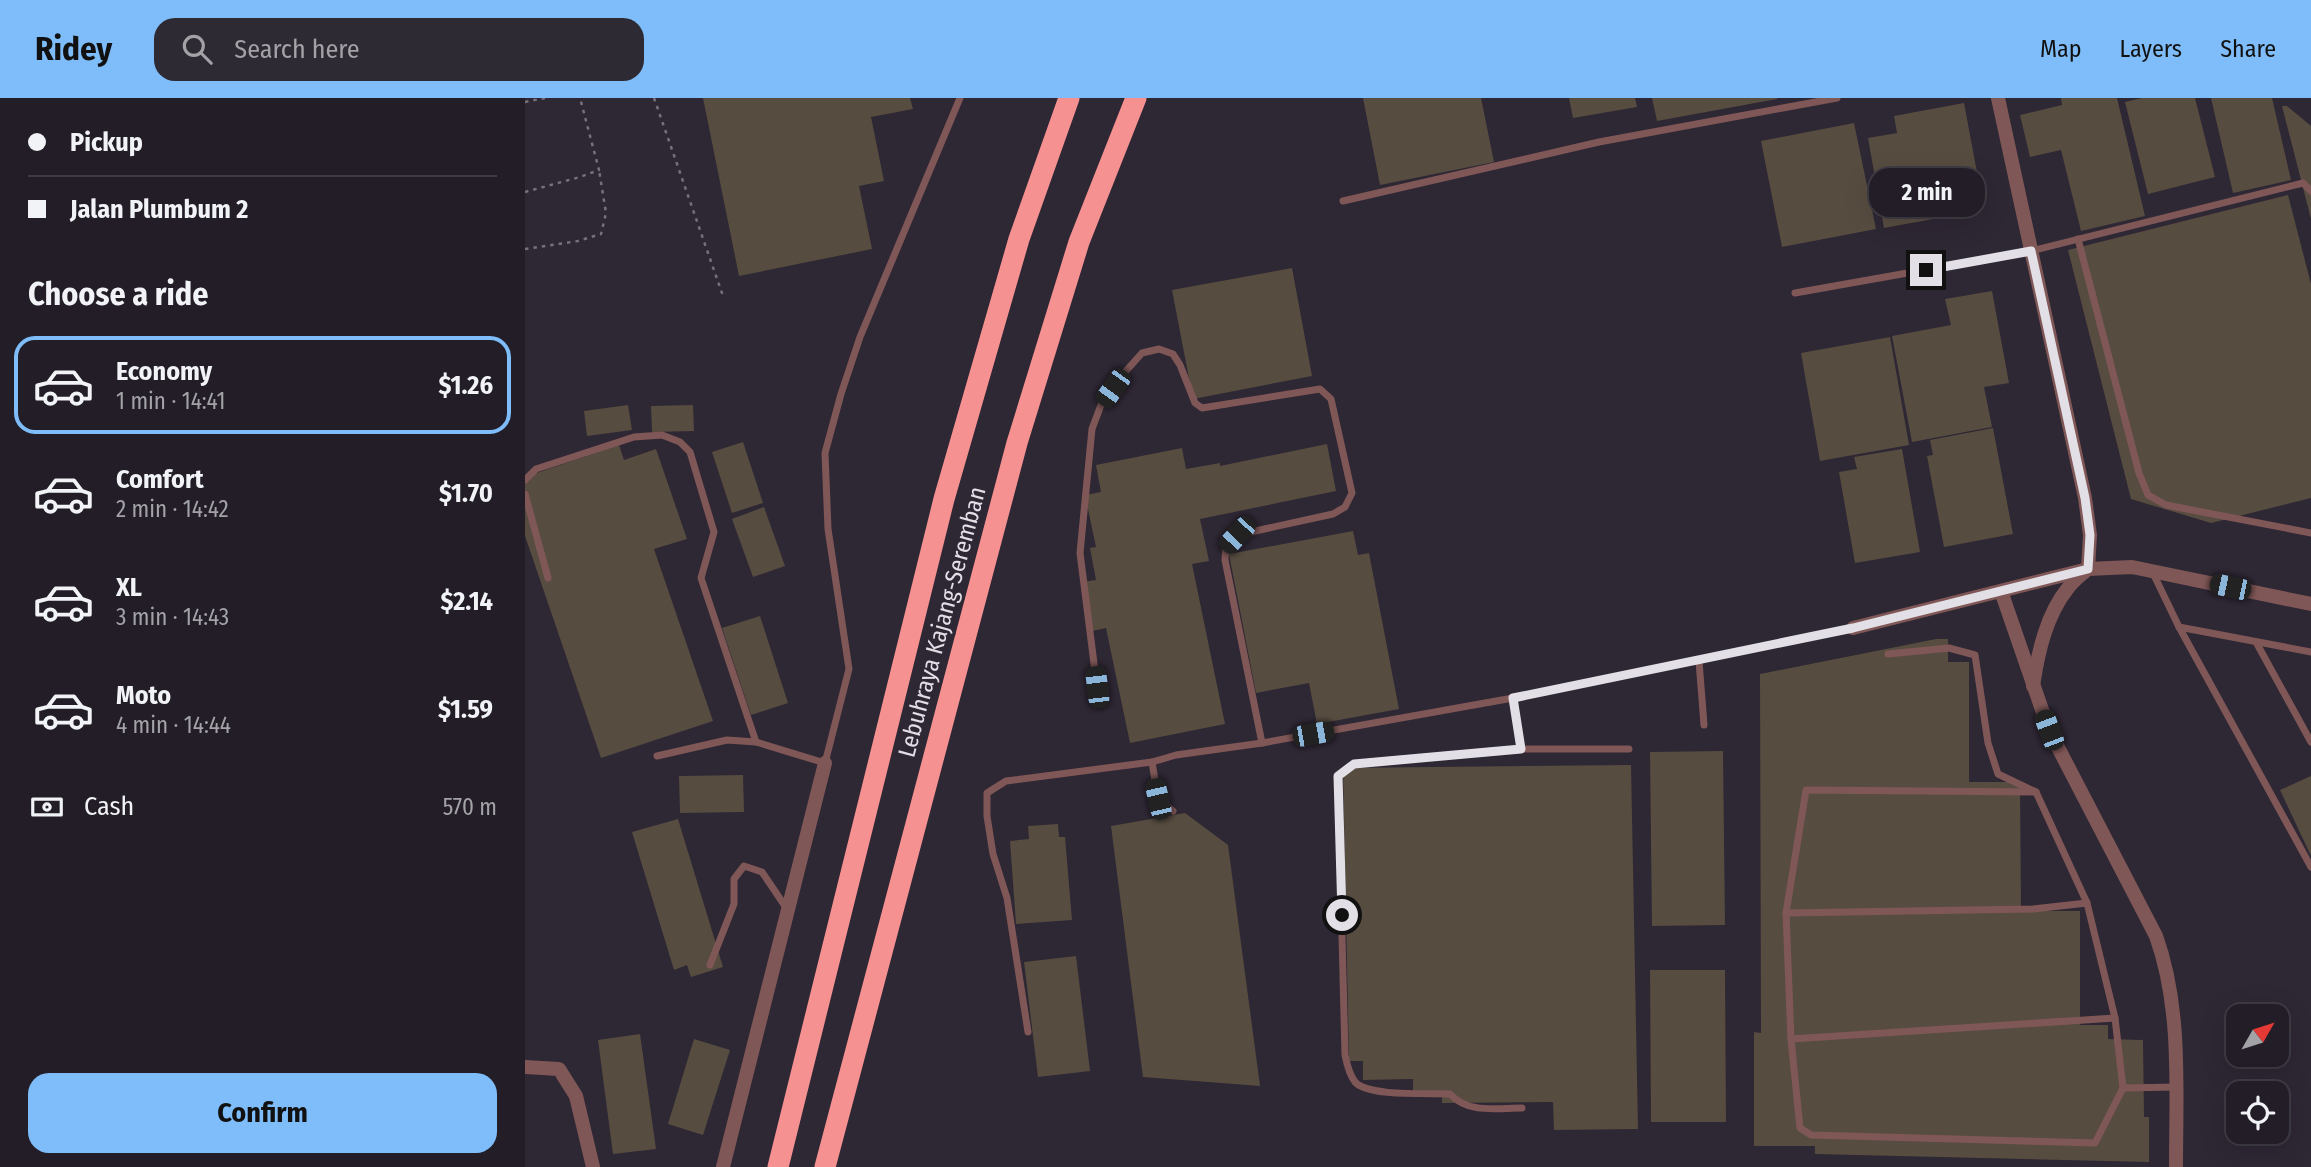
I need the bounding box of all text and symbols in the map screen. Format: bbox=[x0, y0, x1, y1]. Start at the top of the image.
search box bbox=[154, 18, 644, 81]
text: Ridey bbox=[35, 29, 112, 69]
icon: search bbox=[178, 30, 216, 68]
text: Search here bbox=[234, 34, 360, 65]
text: Map bbox=[2040, 35, 2082, 63]
text: Layers bbox=[2120, 35, 2182, 63]
text: Share bbox=[2220, 35, 2276, 63]
text: Pickup bbox=[70, 127, 143, 158]
callout: 2 min bbox=[1868, 169, 1984, 218]
text: 2 min bbox=[1902, 178, 1953, 206]
text: Jalan Plumbum 2 bbox=[70, 194, 248, 225]
route end bbox=[1910, 254, 1942, 286]
text: Choose a ride bbox=[28, 275, 209, 313]
icon: car bbox=[32, 354, 95, 417]
text: Economy bbox=[116, 356, 212, 387]
car bbox=[1093, 365, 1134, 411]
text: $1.26 bbox=[438, 370, 493, 401]
text: 1 min · 14:41 bbox=[116, 387, 225, 415]
icon: car bbox=[32, 462, 95, 525]
text: Comfort bbox=[116, 464, 204, 495]
text: $1.70 bbox=[439, 478, 493, 509]
street label: Lebuhraya Kajang-Seremban bbox=[892, 484, 992, 760]
text: 2 min · 14:42 bbox=[116, 495, 229, 523]
car bbox=[1215, 512, 1260, 558]
icon: car bbox=[32, 570, 95, 633]
text: XL bbox=[116, 572, 142, 603]
car bbox=[2208, 572, 2253, 602]
text: $2.14 bbox=[441, 586, 493, 617]
text: 3 min · 14:43 bbox=[116, 603, 229, 631]
car bbox=[1085, 665, 1110, 709]
icon: car bbox=[32, 678, 95, 741]
text: Moto bbox=[116, 680, 171, 711]
text: $1.59 bbox=[438, 694, 493, 725]
car bbox=[2032, 707, 2067, 753]
text: 4 min · 14:44 bbox=[116, 711, 231, 739]
car bbox=[1291, 720, 1336, 748]
car bbox=[1144, 776, 1173, 822]
icon: cash bbox=[28, 788, 66, 826]
text: Cash bbox=[84, 791, 134, 822]
text: 570 m bbox=[443, 793, 497, 821]
route start bbox=[1326, 899, 1358, 931]
north arrow bbox=[2226, 1004, 2289, 1068]
map controls bbox=[2226, 1004, 2289, 1144]
button: Confirm bbox=[28, 1073, 497, 1153]
button: locate bbox=[2226, 1081, 2289, 1144]

